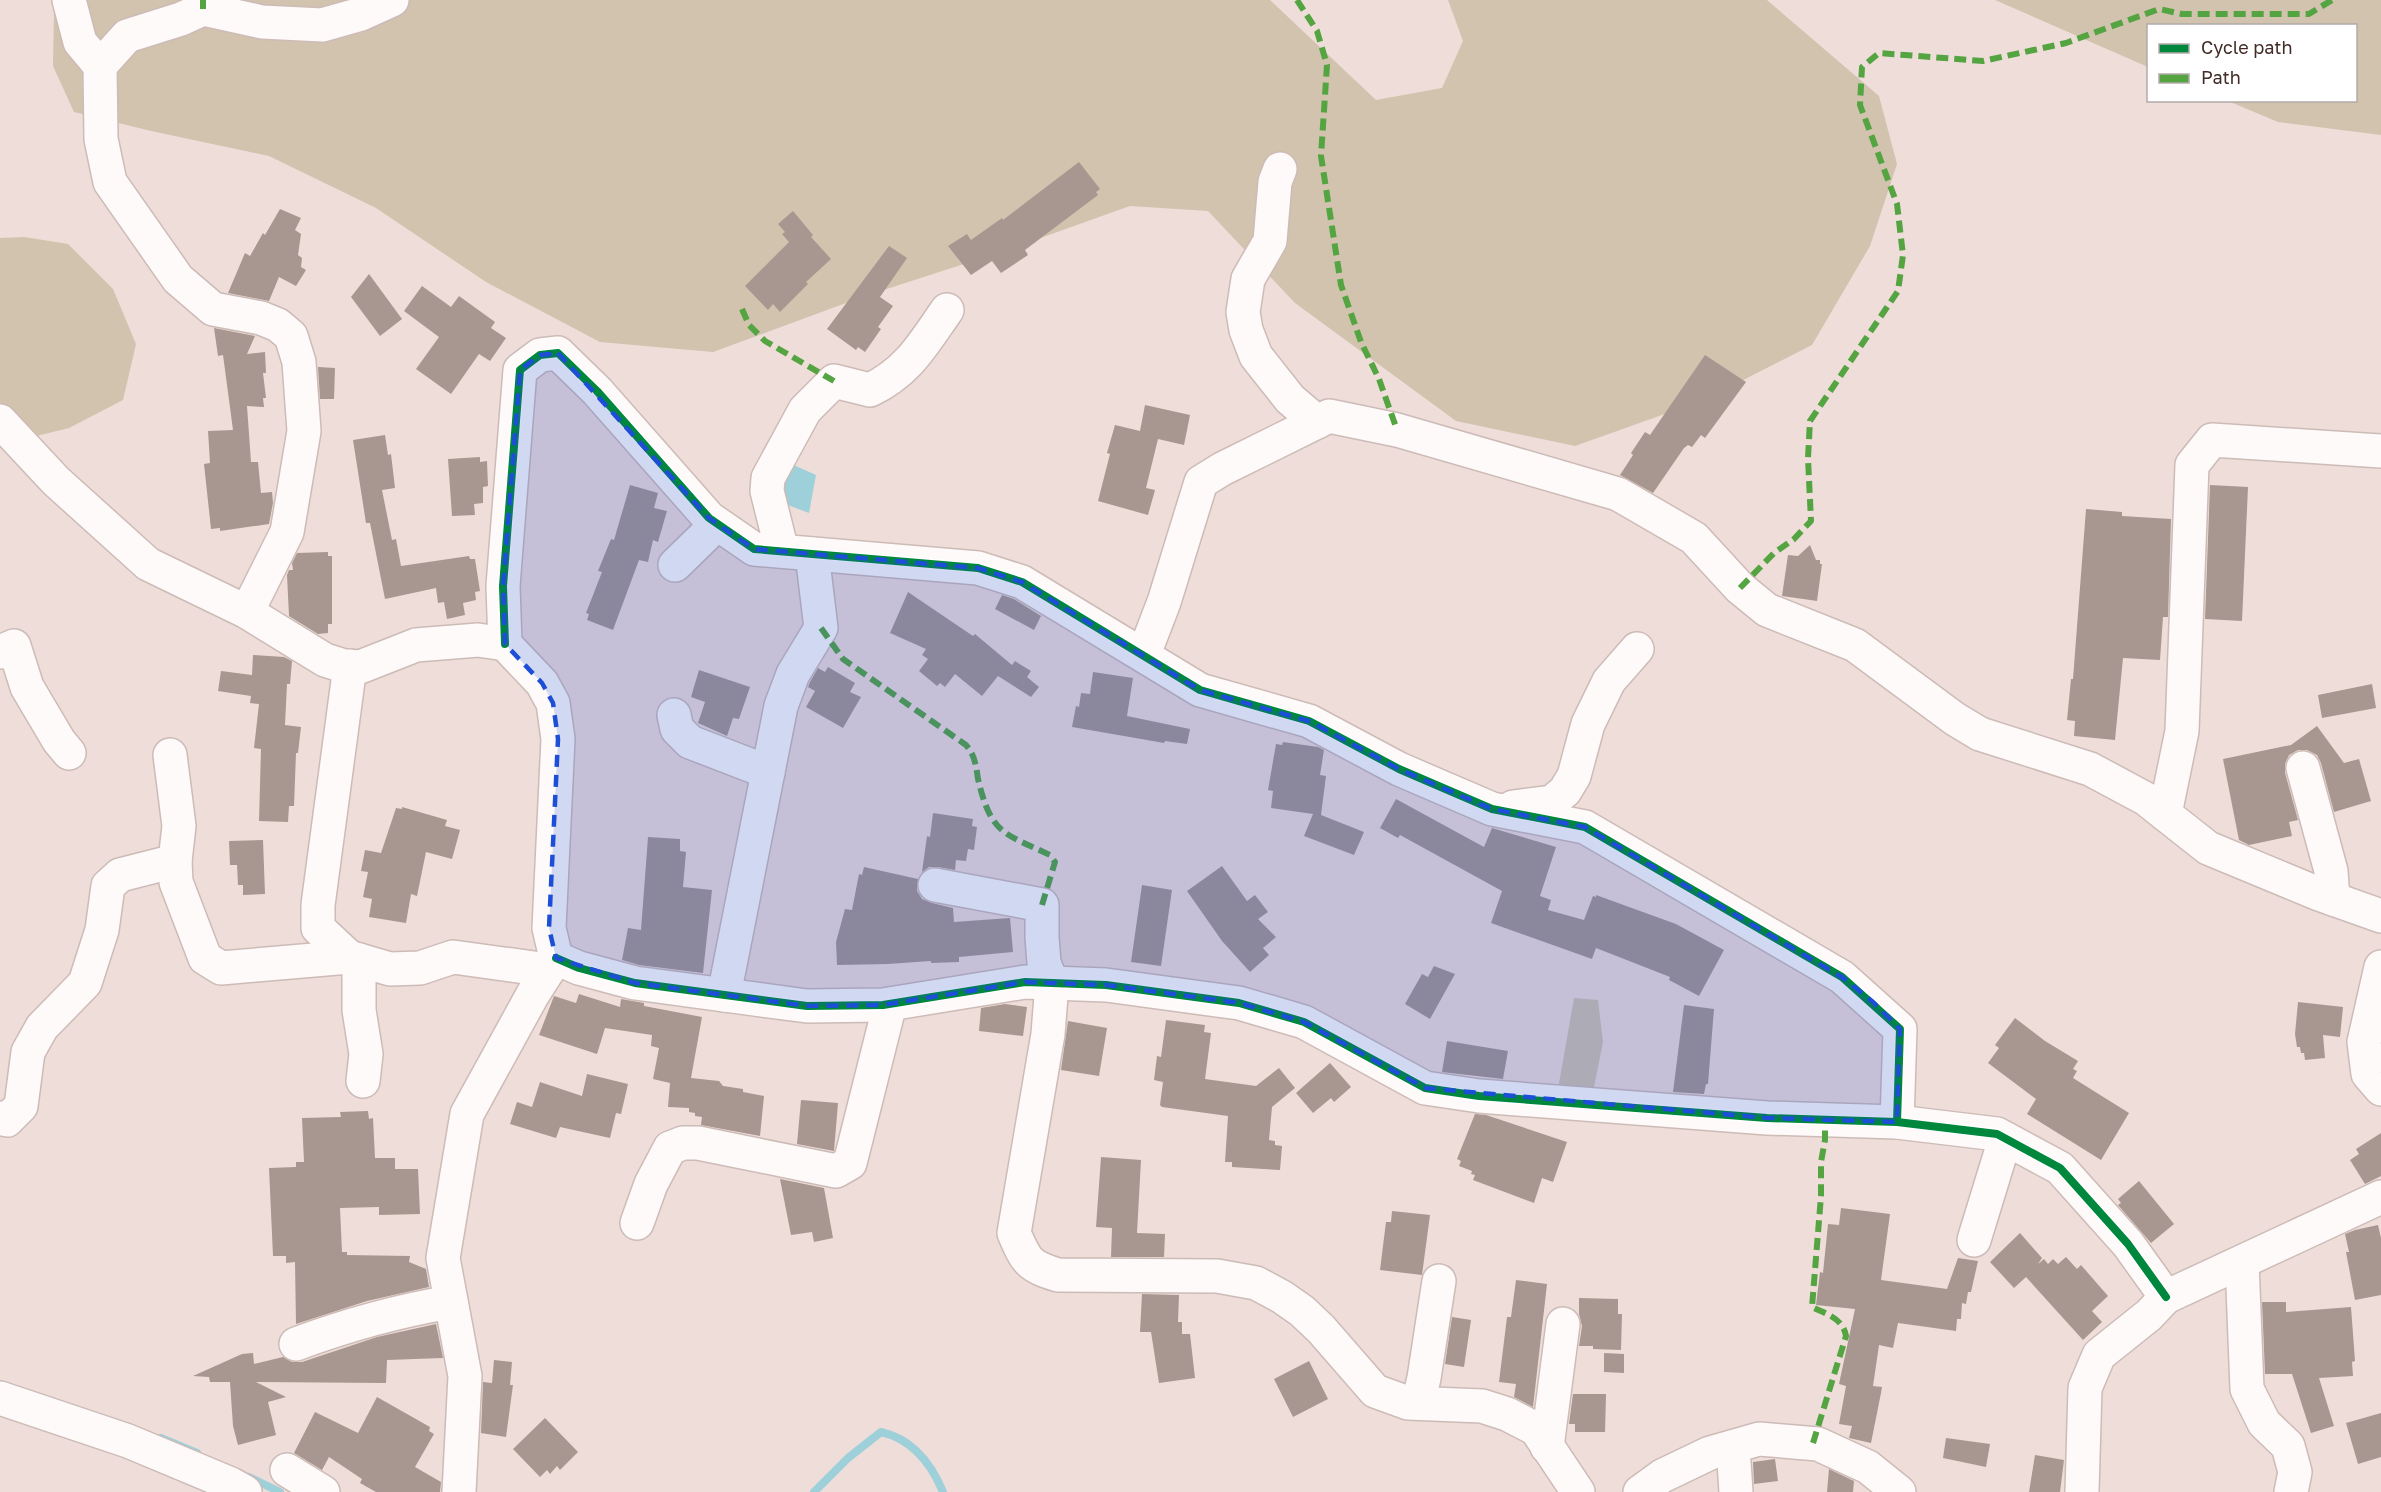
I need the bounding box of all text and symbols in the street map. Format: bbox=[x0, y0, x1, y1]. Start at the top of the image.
legend bbox=[2147, 24, 2357, 102]
text: Cycle path bbox=[2201, 36, 2293, 58]
text: Path bbox=[2201, 66, 2241, 88]

